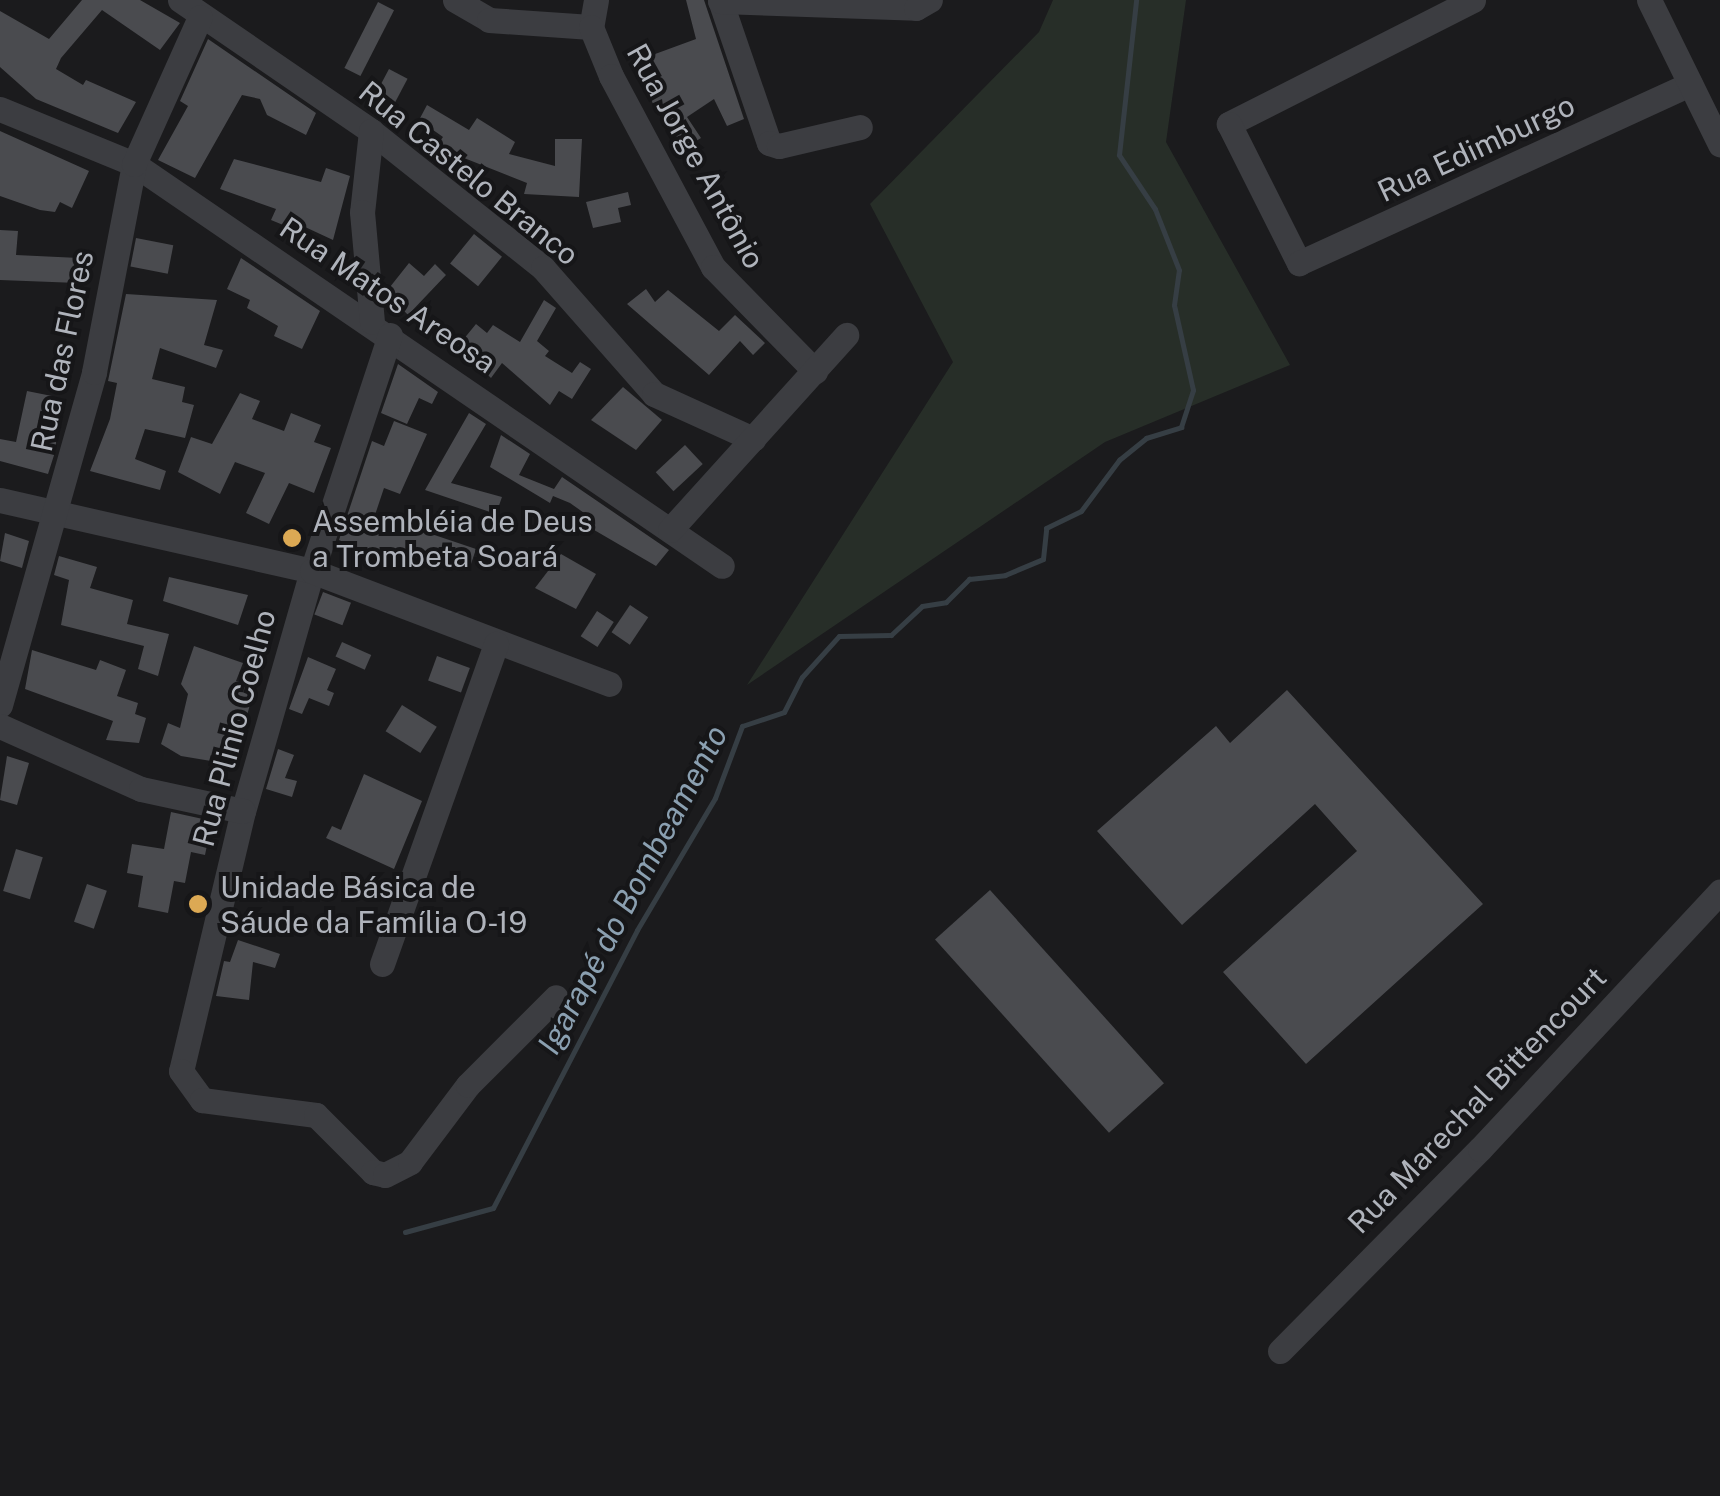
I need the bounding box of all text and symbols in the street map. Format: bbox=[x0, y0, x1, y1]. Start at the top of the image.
street label: Rua Jorge Antônio bbox=[619, 37, 773, 275]
street label: Rua Castelo Branco bbox=[352, 73, 586, 273]
street label: Rua Edimburgo bbox=[1372, 87, 1580, 209]
street label: Rua Matos Areosa bbox=[273, 209, 503, 381]
street label: Rua das Flores bbox=[23, 247, 101, 455]
place label: Assembléia de Deus a Trombeta Soará bbox=[312, 503, 593, 574]
marker: Assembléia de Deus a Trombeta Soará bbox=[281, 527, 303, 549]
street label: Rua Plinio Coelho bbox=[185, 606, 283, 850]
water label: Igarapé do Bombeamento bbox=[530, 719, 736, 1061]
place label: Unidade Básica de Sáude da Família O-19 bbox=[220, 869, 528, 940]
marker: Unidade Básica de Sáude da Família O-19 bbox=[185, 891, 211, 917]
street label: Rua Marechal Bittencourt bbox=[1340, 959, 1614, 1241]

